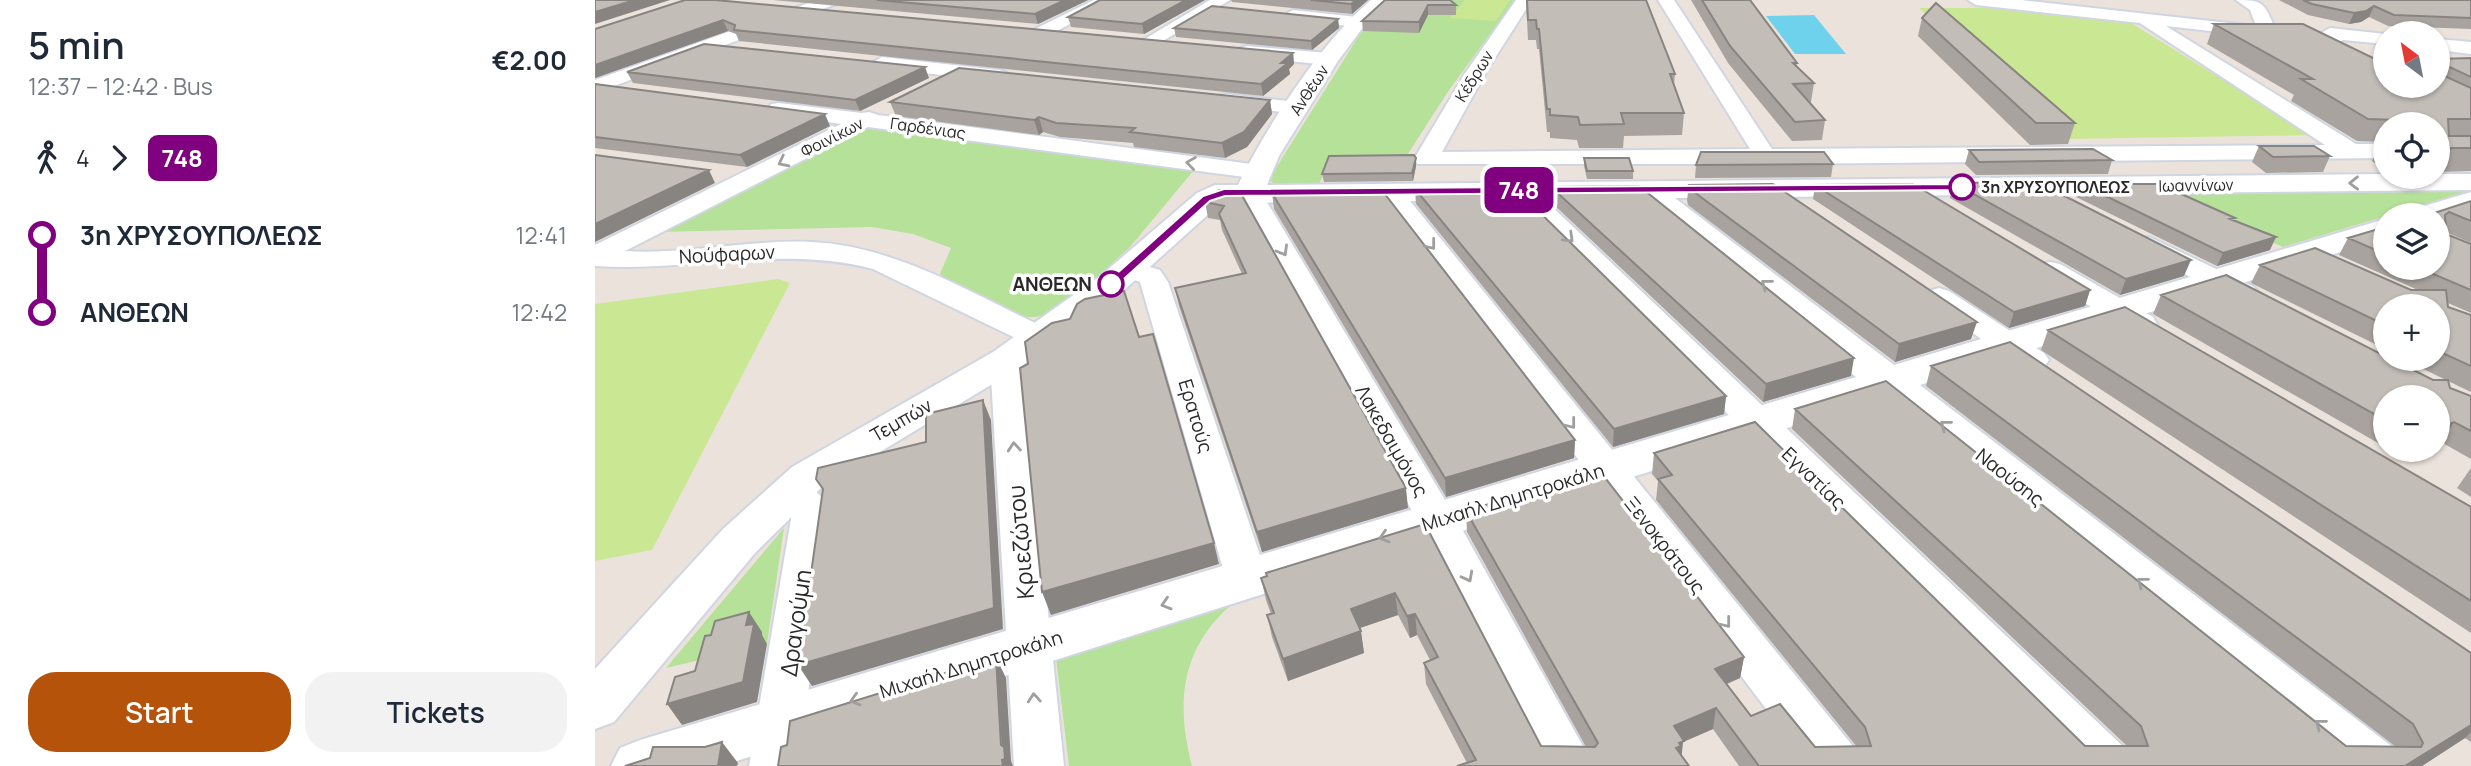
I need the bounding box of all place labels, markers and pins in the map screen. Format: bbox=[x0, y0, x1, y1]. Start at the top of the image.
marker: 3η ΧΡΥΣΟΥΠΟΛΕΩΣ bbox=[1949, 174, 1975, 200]
place label: 3η ΧΡΥΣΟΥΠΟΛΕΩΣ bbox=[1981, 176, 2130, 198]
place label: ΑΝΘΕΩΝ bbox=[1012, 271, 1092, 297]
marker: ΑΝΘΕΩΝ bbox=[1098, 271, 1124, 297]

